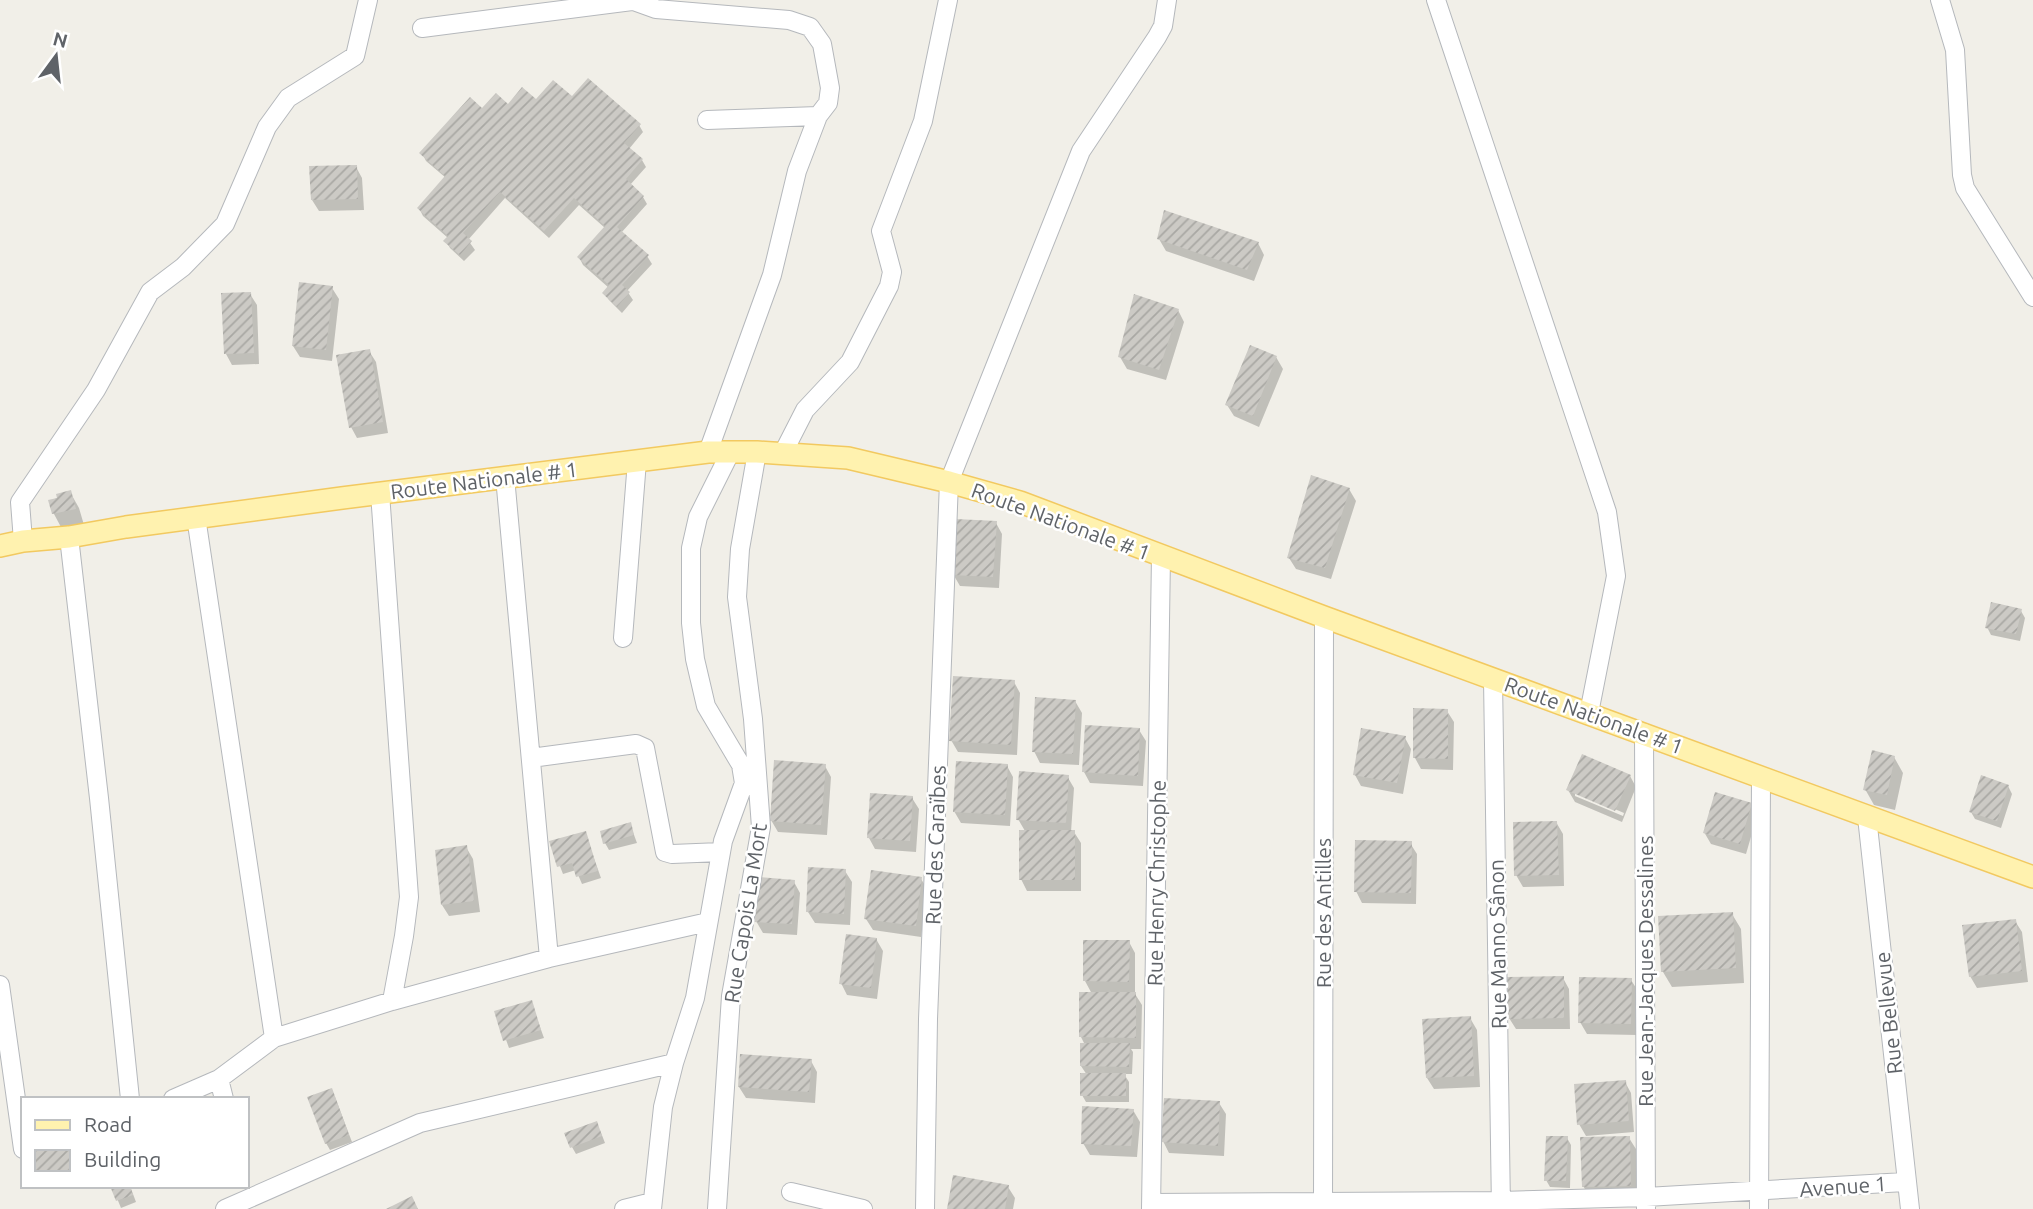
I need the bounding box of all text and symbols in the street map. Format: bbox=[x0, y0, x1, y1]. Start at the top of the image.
north arrow bbox=[21, 21, 91, 91]
text: N bbox=[51, 27, 70, 52]
street label: Route Nationale # 1 bbox=[389, 457, 579, 503]
street label: Route Nationale # 1 bbox=[968, 477, 1154, 565]
street label: Route Nationale # 1 bbox=[1501, 671, 1687, 759]
street label: Rue des Caraïbes bbox=[920, 765, 950, 925]
street label: Rue Henry Christophe bbox=[1142, 780, 1170, 986]
street label: Rue Capois La Mort bbox=[719, 821, 771, 1005]
street label: Rue Jean-Jacques Dessalines bbox=[1633, 835, 1657, 1107]
street label: Rue des Antilles bbox=[1311, 838, 1335, 988]
street label: Rue Manno Sânon bbox=[1484, 859, 1510, 1029]
street label: Rue Bellevue bbox=[1870, 951, 1906, 1075]
legend bbox=[21, 1097, 248, 1188]
text: Road bbox=[84, 1112, 132, 1136]
text: Building bbox=[84, 1147, 161, 1171]
street label: Avenue 1 bbox=[1799, 1171, 1887, 1201]

